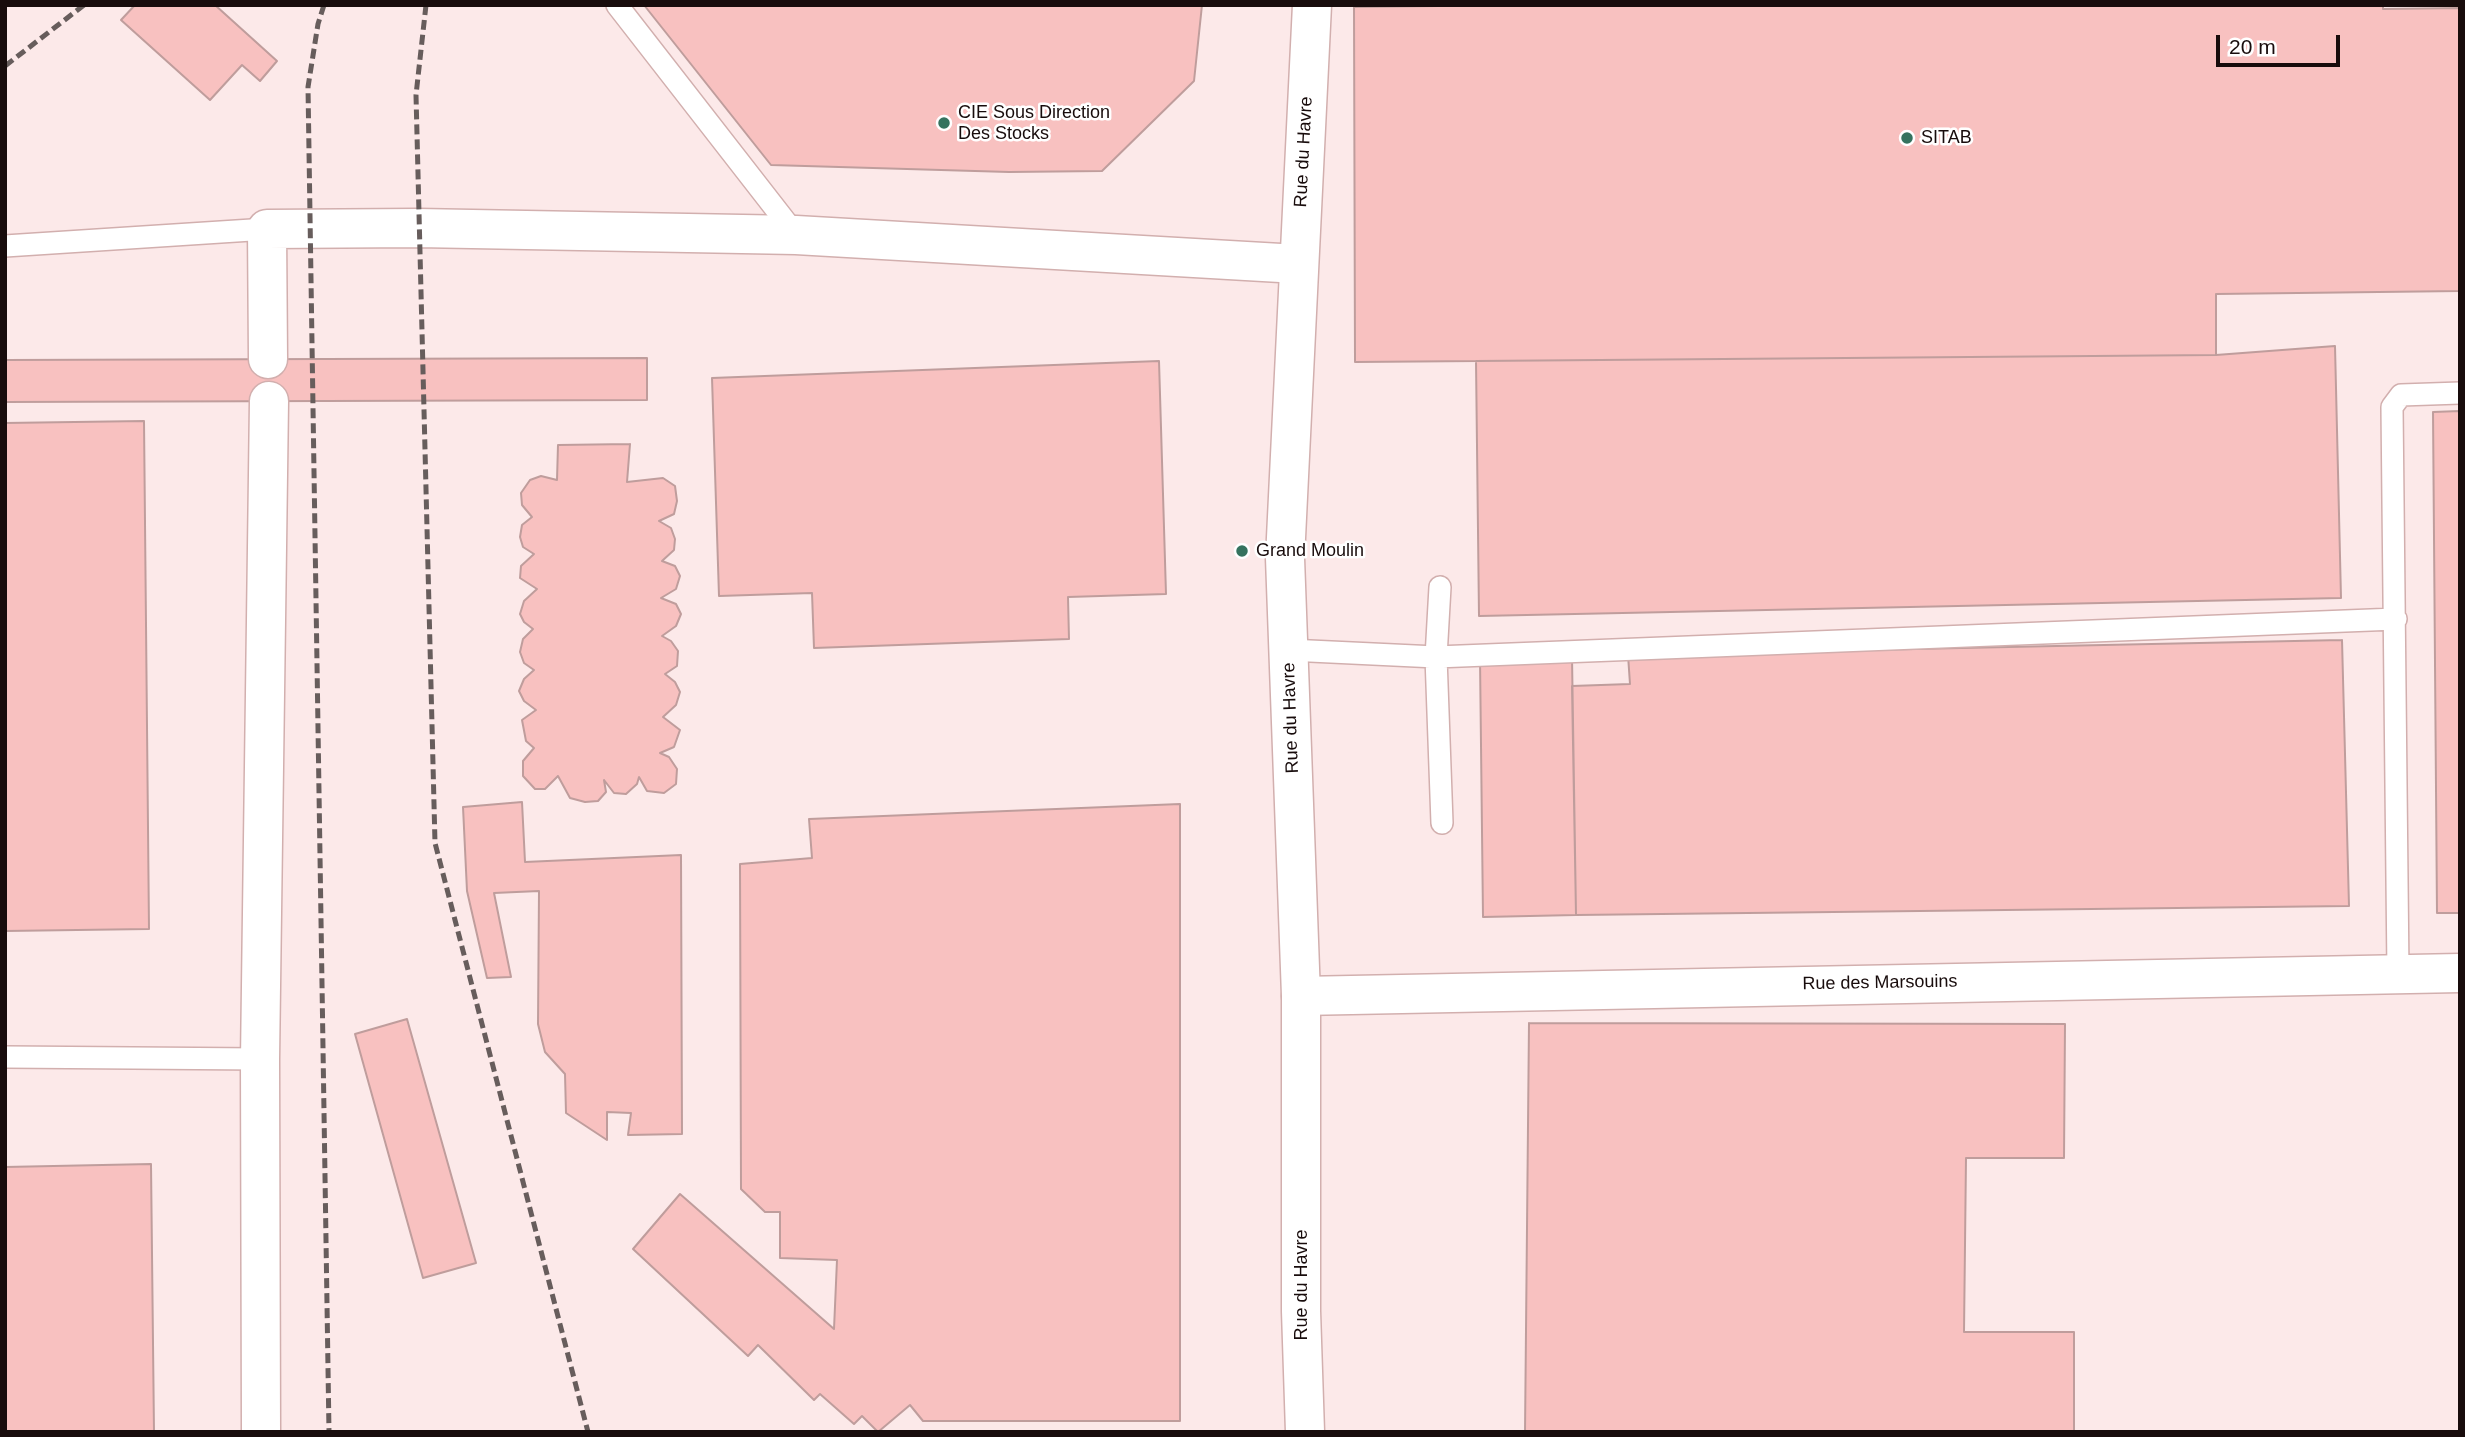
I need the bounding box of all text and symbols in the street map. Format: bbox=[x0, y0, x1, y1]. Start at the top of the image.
scale bar bbox=[2220, 21, 2344, 65]
text: 20 m bbox=[2229, 35, 2276, 58]
street label: Rue du Havre bbox=[1290, 96, 1318, 208]
place label: CIE Sous Direction Des Stocks bbox=[958, 102, 1110, 144]
marker: CIE Sous Direction Des Stocks bbox=[936, 115, 952, 131]
place label: SITAB bbox=[1921, 127, 1972, 149]
marker: SITAB bbox=[1899, 130, 1915, 146]
place label: Grand Moulin bbox=[1256, 540, 1364, 562]
marker: Grand Moulin bbox=[1234, 543, 1250, 559]
street label: Rue du Havre bbox=[1278, 662, 1304, 774]
street label: Rue des Marsouins bbox=[1802, 971, 1958, 995]
street label: Rue du Havre bbox=[1291, 1229, 1313, 1341]

